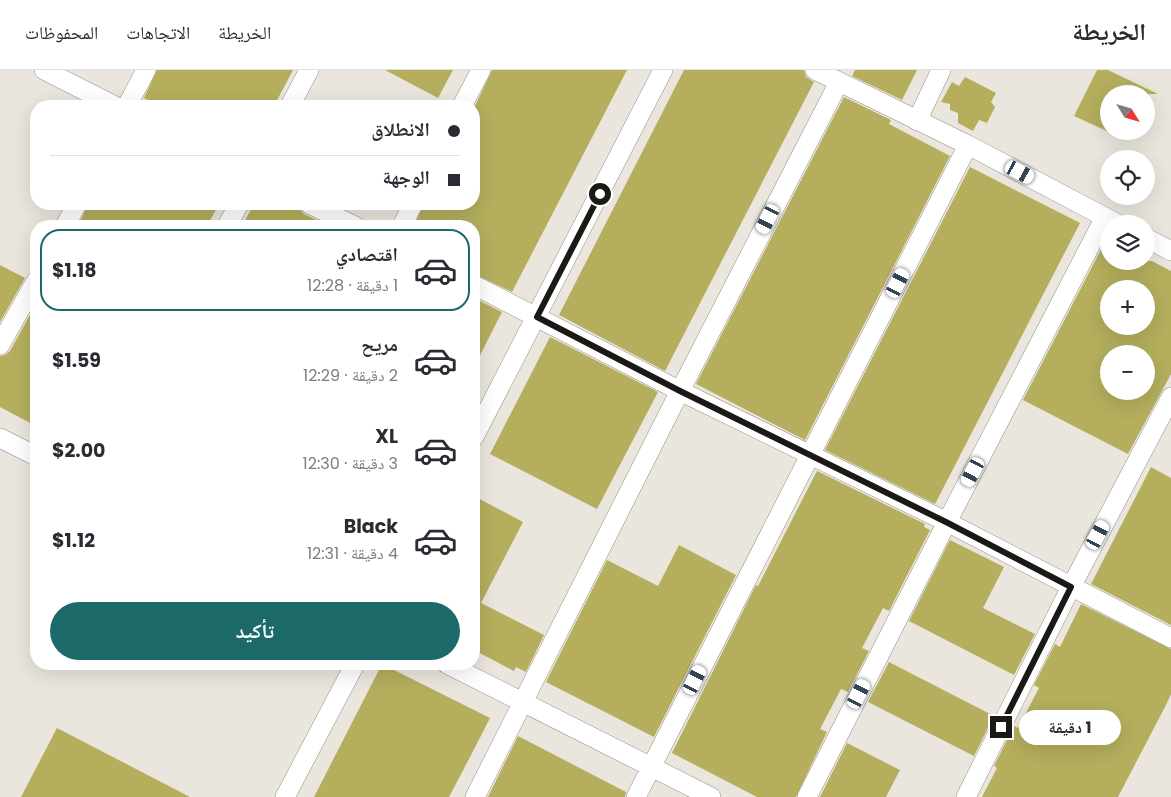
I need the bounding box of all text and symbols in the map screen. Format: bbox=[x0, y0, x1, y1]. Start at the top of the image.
text: الخريطة bbox=[1072, 15, 1146, 48]
text: المحفوظات bbox=[25, 20, 98, 45]
text: الاتجاهات bbox=[126, 20, 190, 45]
text: الخريطة bbox=[218, 20, 271, 45]
north arrow bbox=[1100, 85, 1155, 140]
map controls bbox=[1100, 85, 1155, 400]
text: الانطلاق bbox=[371, 116, 430, 143]
button: locate bbox=[1100, 150, 1155, 205]
car bbox=[1003, 158, 1036, 186]
text: الوجهة bbox=[382, 164, 430, 191]
route start bbox=[589, 183, 611, 205]
car bbox=[754, 202, 781, 236]
button: layers bbox=[1100, 215, 1155, 270]
text: اقتصادي bbox=[336, 241, 398, 268]
icon: car bbox=[413, 248, 458, 293]
text: $1.18 bbox=[52, 257, 96, 284]
car bbox=[884, 266, 911, 300]
text: 1 دقيقة · 12:28 bbox=[307, 274, 398, 297]
button: + bbox=[1100, 280, 1155, 335]
text: مريح bbox=[361, 331, 398, 358]
icon: car bbox=[413, 338, 458, 383]
button: − bbox=[1100, 345, 1155, 400]
text: $1.59 bbox=[52, 347, 101, 374]
text: 2 دقيقة · 12:29 bbox=[303, 364, 398, 387]
text: XL bbox=[375, 423, 398, 450]
icon: car bbox=[413, 428, 458, 473]
text: $2.00 bbox=[52, 437, 106, 464]
text: 3 دقيقة · 12:30 bbox=[303, 452, 398, 475]
car bbox=[959, 455, 986, 489]
text: Black bbox=[344, 513, 398, 540]
icon: car bbox=[413, 518, 458, 563]
car bbox=[1084, 518, 1111, 552]
text: $1.12 bbox=[52, 527, 95, 554]
text: 4 دقيقة · 12:31 bbox=[307, 542, 398, 565]
button: تأكيد bbox=[50, 602, 460, 660]
car bbox=[681, 663, 708, 697]
car bbox=[845, 677, 872, 711]
callout: 1 دقيقة bbox=[1018, 710, 1121, 744]
route end bbox=[990, 716, 1012, 738]
text: 1 دقيقة bbox=[1048, 716, 1092, 739]

